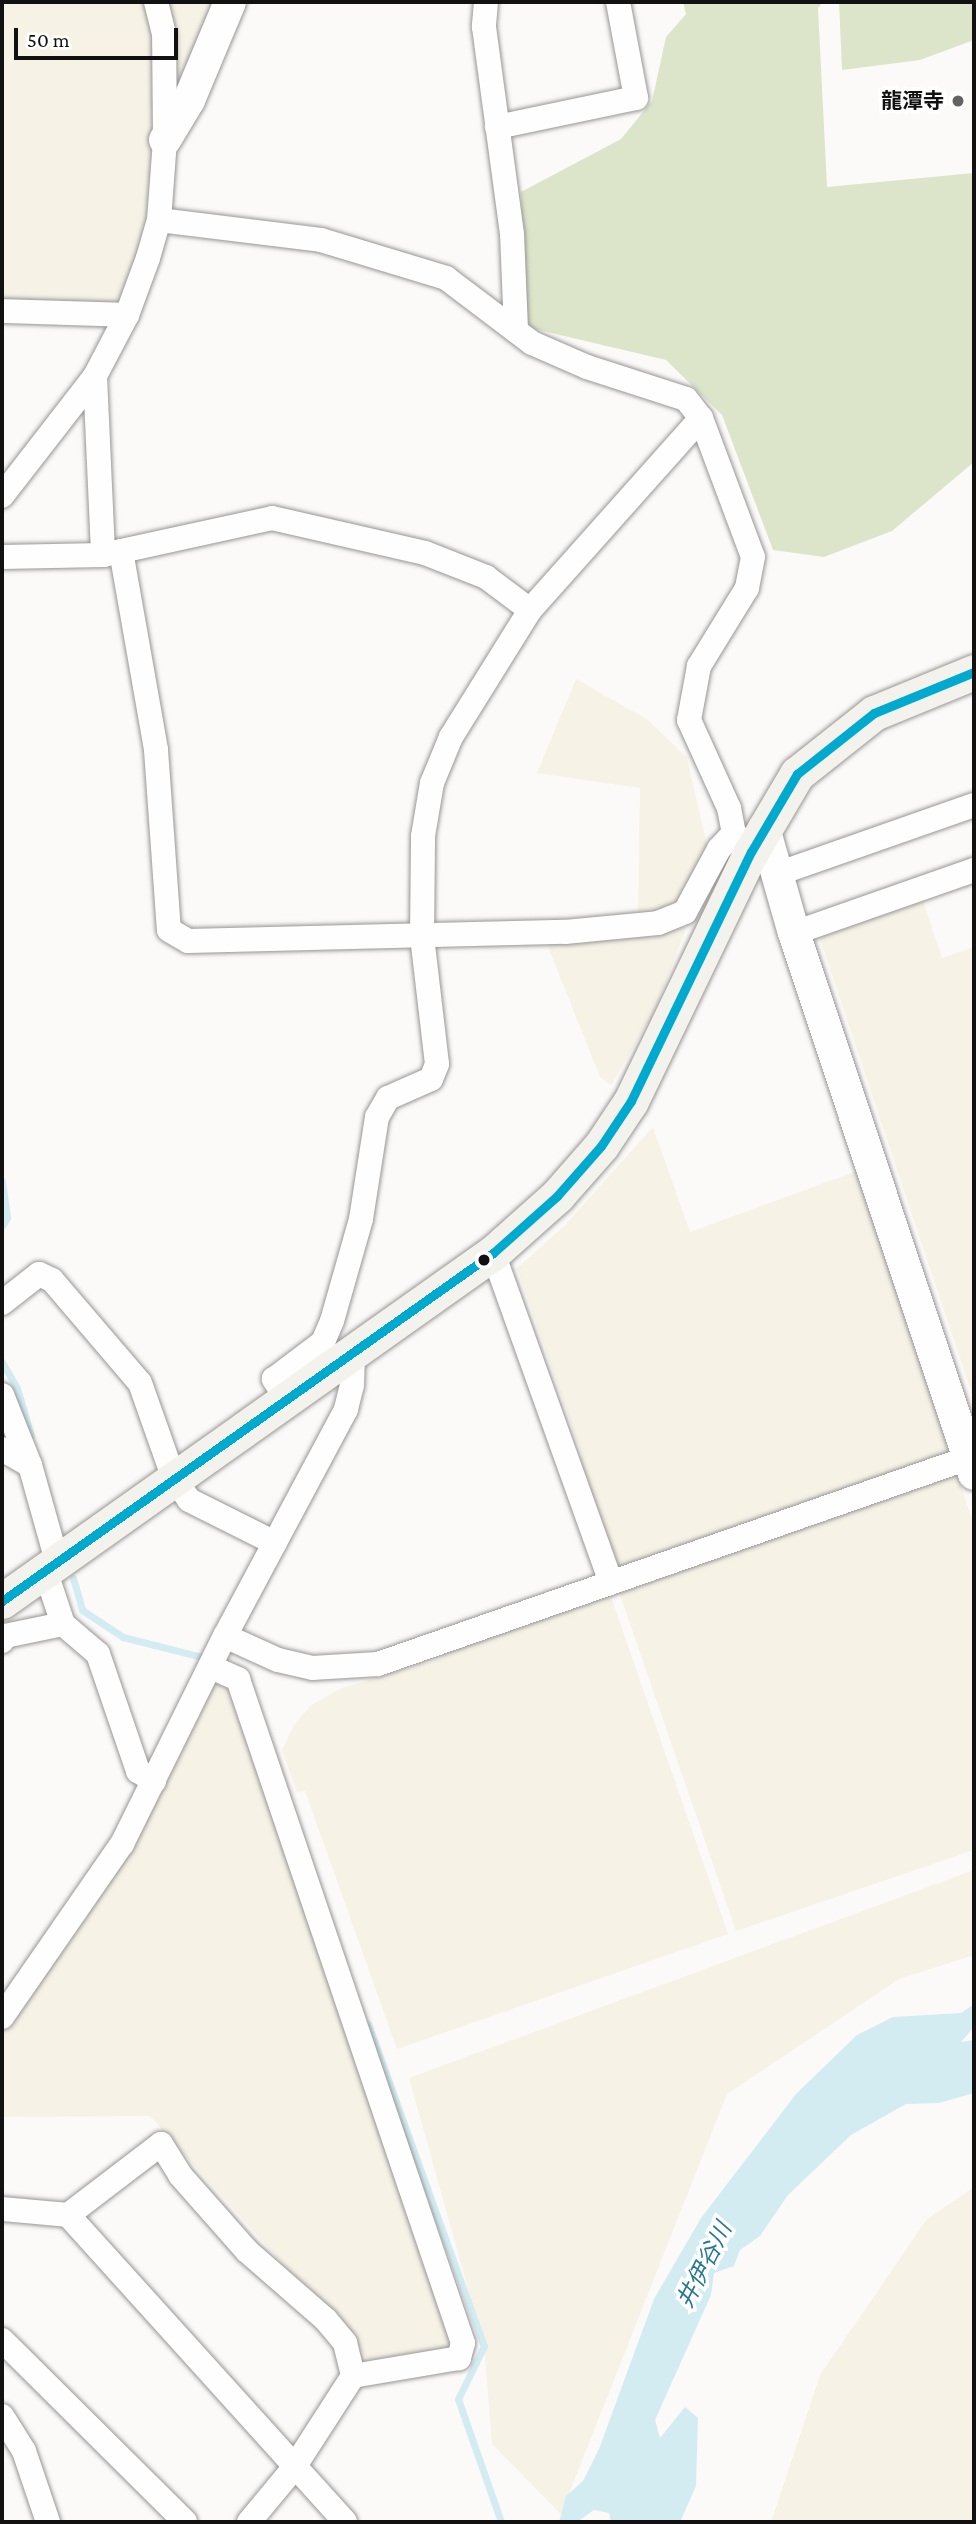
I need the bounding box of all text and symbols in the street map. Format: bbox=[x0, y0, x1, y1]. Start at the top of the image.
scale bar bbox=[18, 14, 182, 58]
text: 50 m bbox=[27, 28, 70, 52]
place label: 龍潭寺 bbox=[881, 88, 944, 114]
marker: 龍潭寺 bbox=[950, 93, 966, 109]
unlabelled marker bbox=[477, 1253, 491, 1267]
water label: 井伊谷川 bbox=[671, 2218, 737, 2312]

